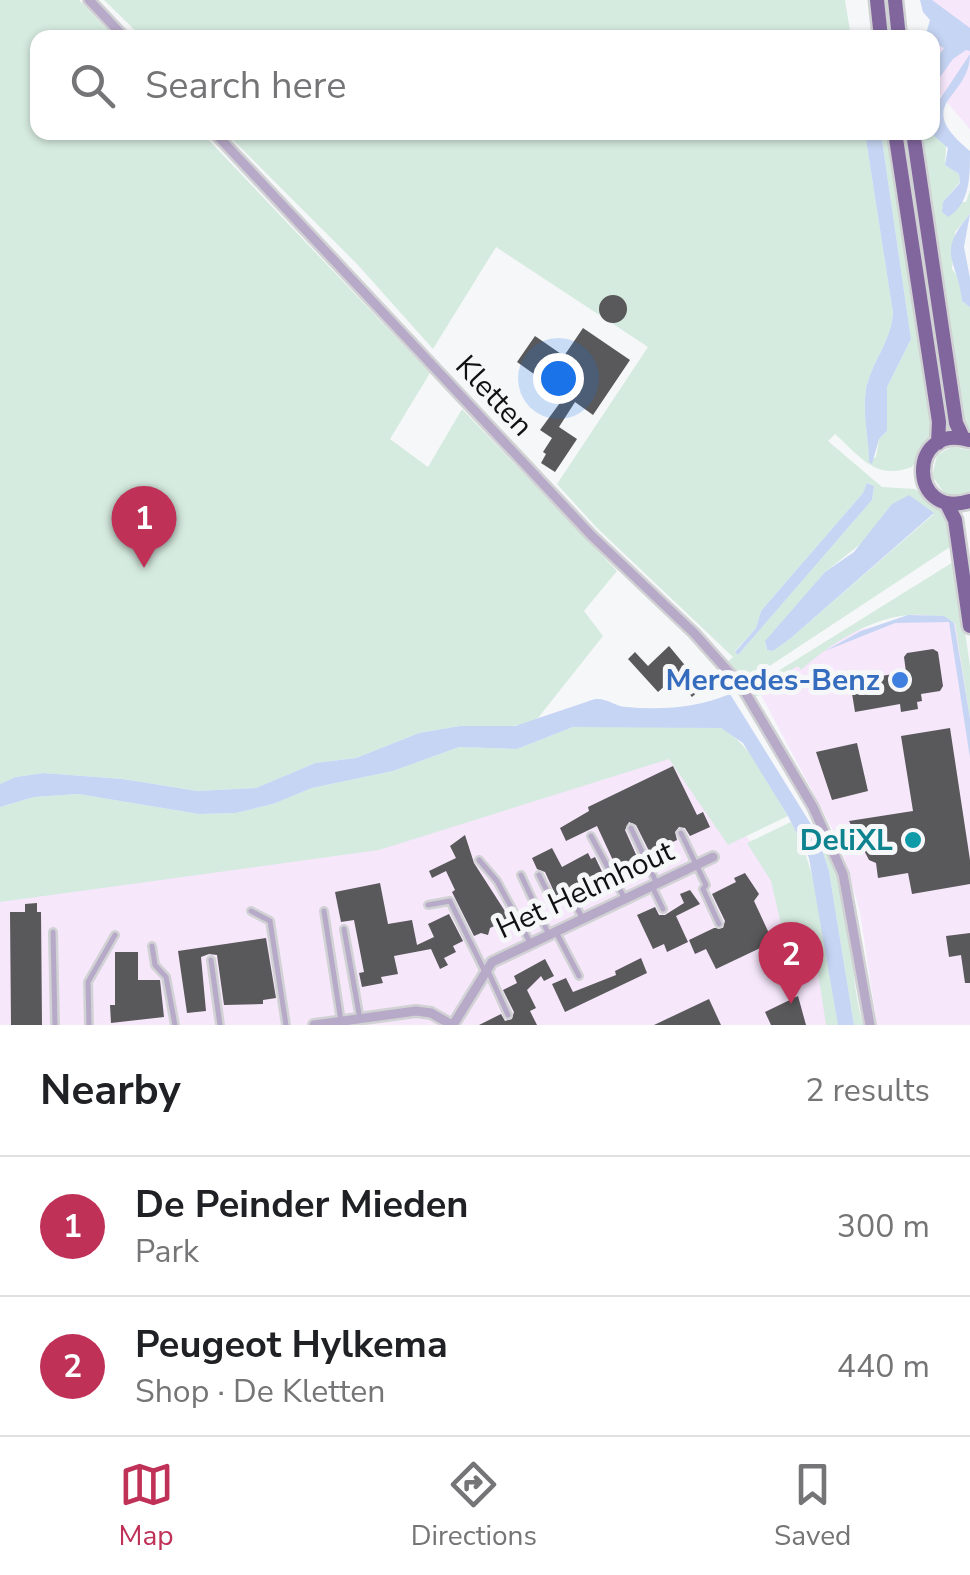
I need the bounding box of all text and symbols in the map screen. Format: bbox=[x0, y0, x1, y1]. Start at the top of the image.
search box bbox=[30, 30, 940, 140]
icon: search bbox=[65, 58, 120, 113]
text: Search here bbox=[145, 60, 346, 111]
street label: Kletten bbox=[446, 347, 542, 445]
your location bbox=[533, 353, 584, 404]
pin: 1 bbox=[112, 486, 176, 568]
place label: Mercedes-Benz bbox=[665, 660, 880, 701]
marker: Mercedes-Benz bbox=[889, 669, 911, 691]
place label: DeliXL bbox=[800, 820, 893, 861]
marker: DeliXL bbox=[902, 829, 924, 851]
street label: Het Helmhout bbox=[490, 831, 681, 949]
pin: 2 bbox=[758, 922, 824, 1004]
text: Nearby bbox=[40, 1062, 181, 1119]
text: 2 results bbox=[805, 1069, 930, 1112]
text: De Peinder Mieden bbox=[135, 1179, 469, 1230]
text: 1 bbox=[63, 1205, 82, 1248]
text: 300 m bbox=[837, 1205, 930, 1248]
text: Park bbox=[135, 1230, 199, 1273]
text: Peugeot Hylkema bbox=[135, 1319, 448, 1370]
text: 2 bbox=[63, 1345, 82, 1388]
text: 440 m bbox=[837, 1345, 930, 1388]
text: Shop · De Kletten bbox=[135, 1370, 385, 1413]
tab: Map bbox=[119, 1457, 174, 1555]
tab: Directions bbox=[411, 1457, 537, 1555]
tab: Saved bbox=[774, 1457, 851, 1555]

